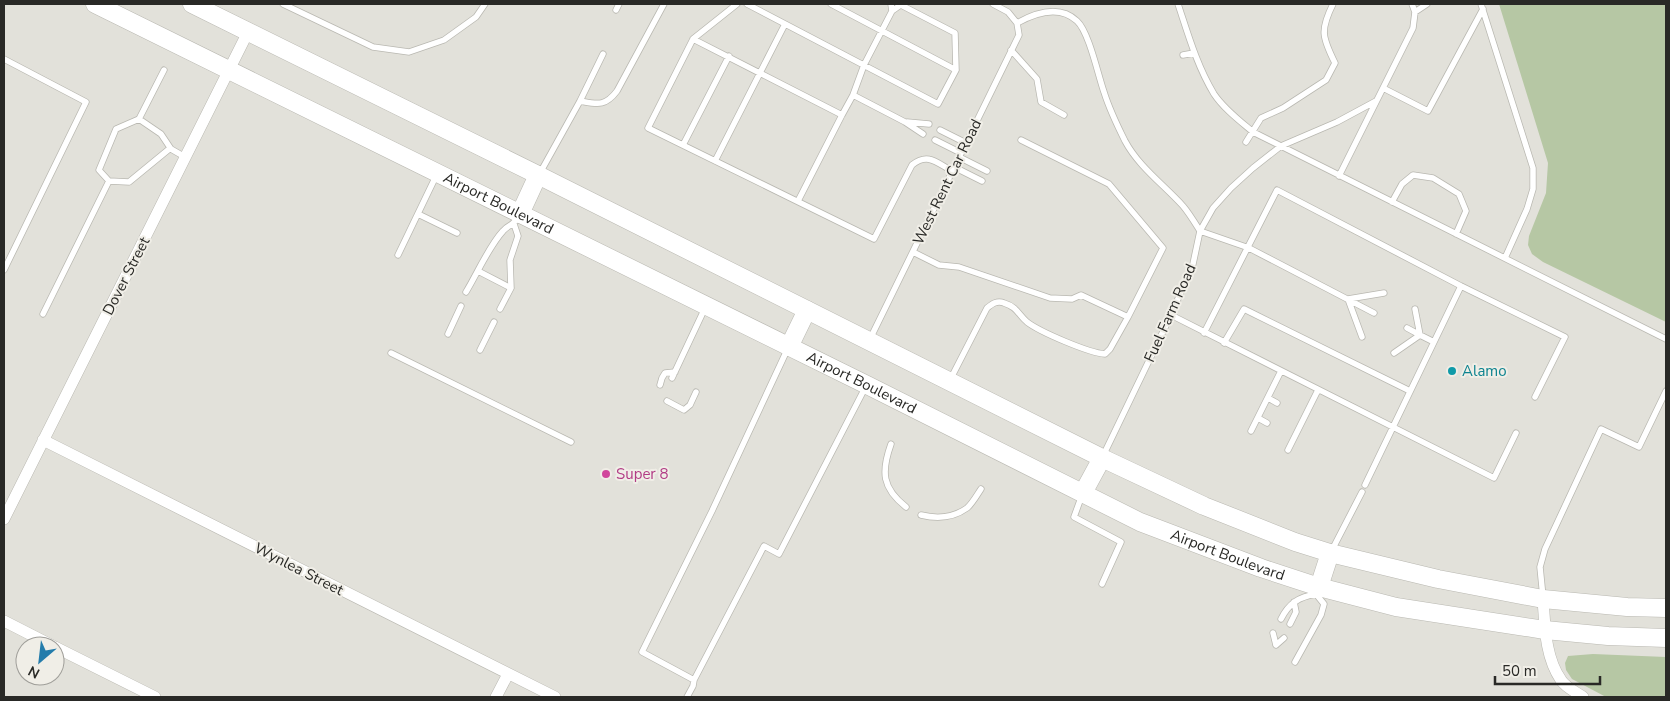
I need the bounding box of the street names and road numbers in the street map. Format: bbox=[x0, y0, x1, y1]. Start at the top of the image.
street label: West Rent Car Road bbox=[908, 116, 986, 248]
street label: Airport Boulevard bbox=[440, 168, 557, 239]
street label: Dover Street bbox=[98, 233, 155, 318]
street label: Fuel Farm Road bbox=[1139, 261, 1201, 365]
street label: Airport Boulevard bbox=[803, 347, 920, 418]
street label: Airport Boulevard bbox=[1168, 525, 1287, 585]
street label: Wynlea Street bbox=[251, 538, 348, 600]

